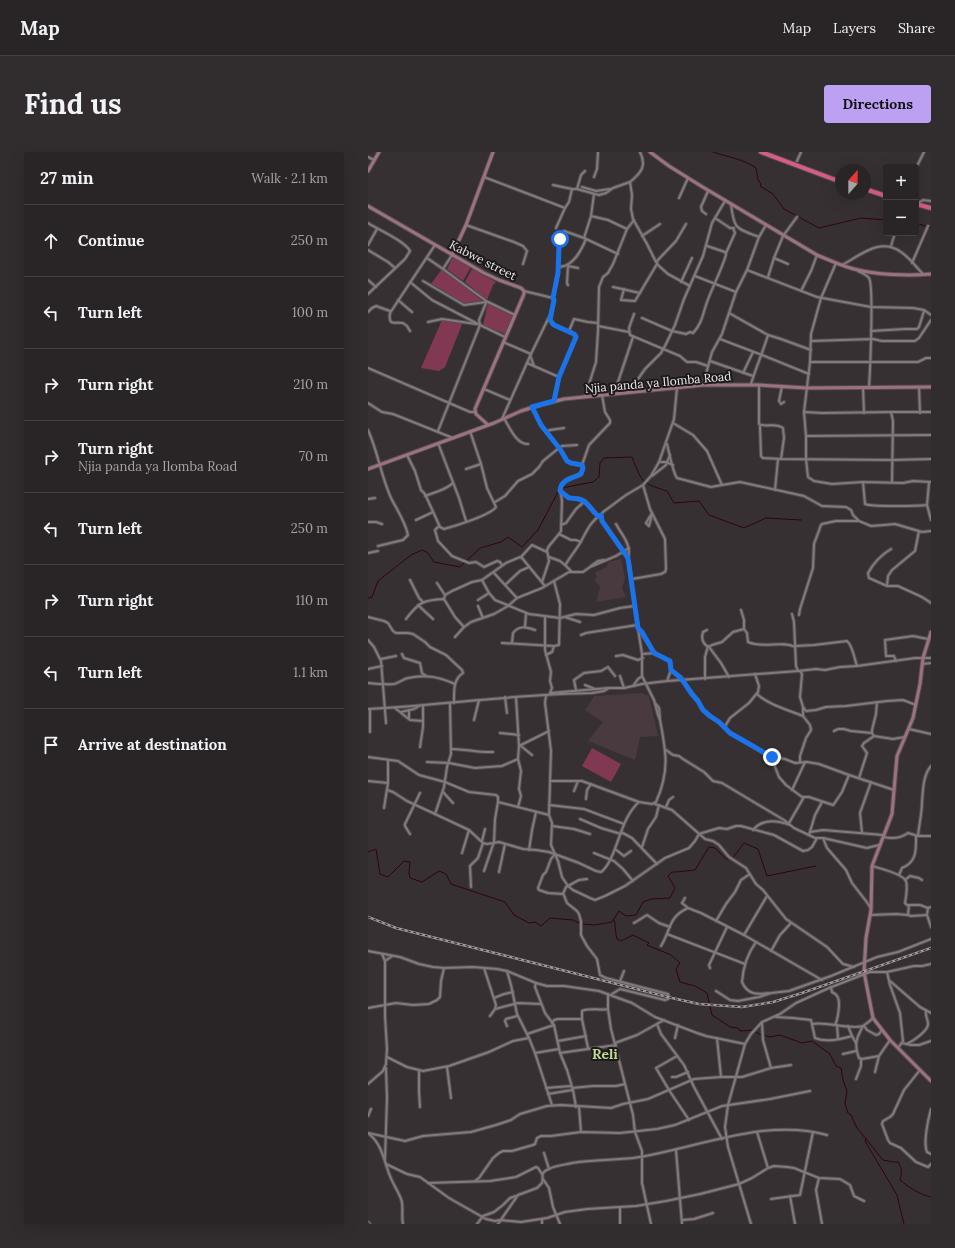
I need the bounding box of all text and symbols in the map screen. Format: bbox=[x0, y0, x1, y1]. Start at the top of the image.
text: Map bbox=[20, 16, 60, 40]
text: Map bbox=[783, 19, 811, 37]
text: Layers bbox=[833, 19, 876, 37]
text: Share bbox=[898, 19, 935, 37]
button: Directions bbox=[824, 85, 931, 123]
text: Find us bbox=[24, 86, 122, 122]
north arrow bbox=[835, 164, 871, 200]
map controls bbox=[883, 164, 919, 236]
button: + bbox=[883, 164, 919, 200]
text: 27 min bbox=[40, 167, 94, 189]
text: Walk · 2.1 km bbox=[251, 170, 328, 187]
button: − bbox=[883, 200, 919, 236]
icon: ahead bbox=[40, 230, 62, 252]
route start bbox=[551, 230, 569, 248]
text: Continue bbox=[78, 231, 144, 250]
text: 250 m bbox=[291, 232, 328, 249]
street label: Kabwe street bbox=[447, 237, 519, 283]
icon: left bbox=[40, 302, 62, 324]
text: Turn left bbox=[78, 303, 142, 322]
text: 100 m bbox=[292, 304, 328, 321]
street label: Njia panda ya Ilomba Road bbox=[584, 368, 732, 396]
icon: right bbox=[40, 374, 62, 396]
text: Turn right bbox=[78, 375, 154, 394]
text: 210 m bbox=[293, 376, 328, 393]
text: Turn right bbox=[78, 439, 154, 458]
icon: right bbox=[40, 446, 62, 468]
text: 70 m bbox=[299, 448, 328, 465]
text: Njia panda ya Ilomba Road bbox=[78, 458, 237, 475]
icon: left bbox=[40, 518, 62, 540]
text: Turn left bbox=[78, 519, 142, 538]
text: 250 m bbox=[291, 520, 328, 537]
icon: right bbox=[40, 590, 62, 612]
text: Turn right bbox=[78, 591, 154, 610]
text: 110 m bbox=[295, 592, 328, 609]
icon: left bbox=[40, 662, 62, 684]
text: Turn left bbox=[78, 663, 142, 682]
text: 1.1 km bbox=[293, 664, 328, 681]
icon: arrive bbox=[40, 734, 62, 756]
text: Arrive at destination bbox=[78, 735, 227, 754]
route end bbox=[763, 748, 781, 766]
district label: Reli bbox=[592, 1045, 618, 1063]

